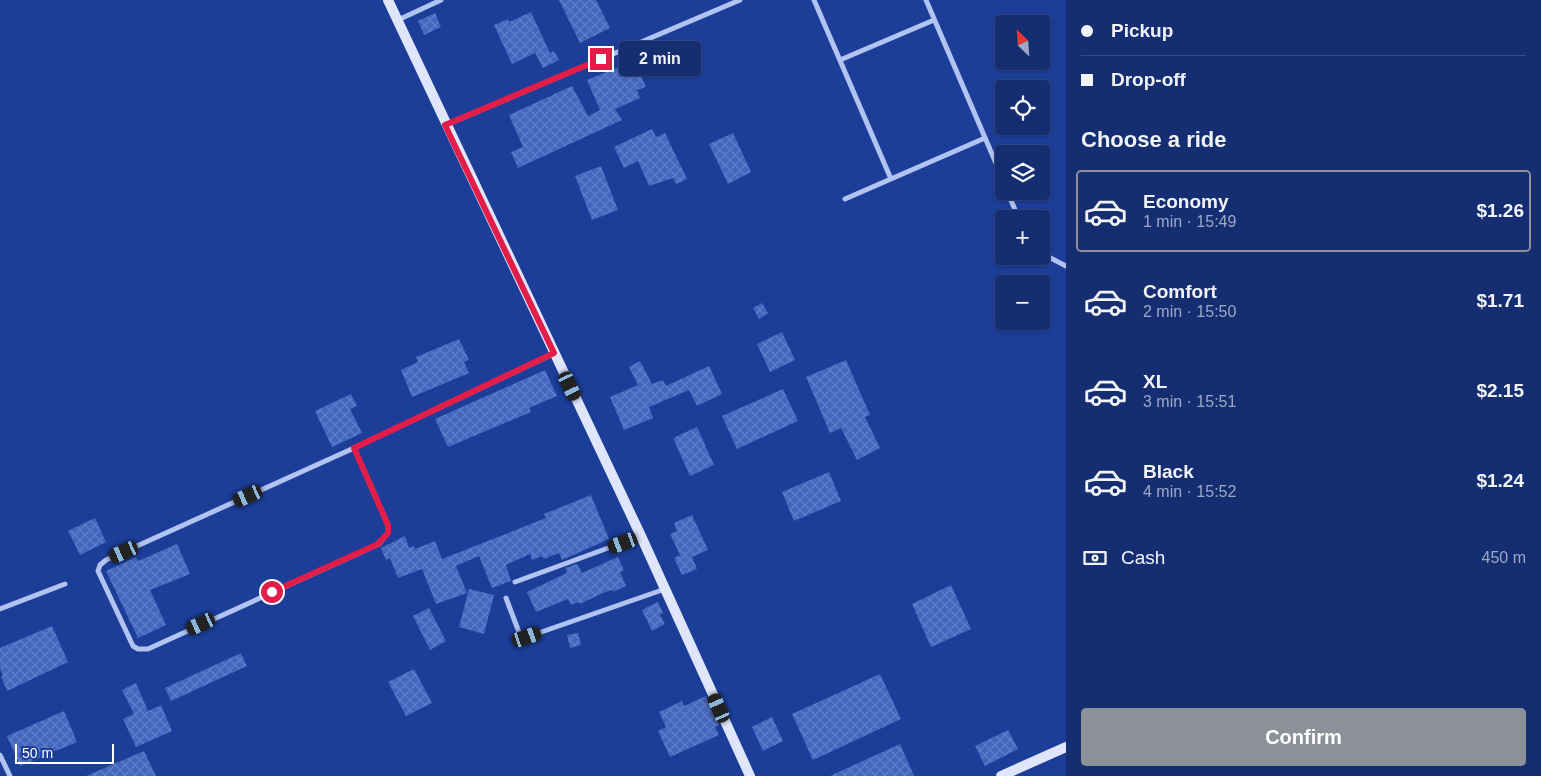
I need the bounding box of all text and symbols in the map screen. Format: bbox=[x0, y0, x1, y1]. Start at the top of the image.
north arrow bbox=[995, 15, 1050, 70]
map controls bbox=[995, 15, 1050, 330]
text: Pickup bbox=[1111, 20, 1173, 41]
callout: 2 min bbox=[618, 42, 701, 76]
route end bbox=[590, 48, 612, 70]
text: 2 min bbox=[639, 50, 681, 67]
text: Drop-off bbox=[1111, 69, 1186, 90]
button: locate bbox=[995, 80, 1050, 135]
text: Choose a ride bbox=[1081, 127, 1226, 152]
button: layers bbox=[995, 145, 1050, 200]
icon: car bbox=[1083, 189, 1128, 234]
text: Economy bbox=[1143, 191, 1229, 212]
text: $1.26 bbox=[1476, 200, 1524, 221]
button: + bbox=[995, 210, 1050, 265]
text: 1 min · 15:49 bbox=[1143, 213, 1236, 230]
button: − bbox=[995, 275, 1050, 330]
icon: car bbox=[1083, 279, 1128, 324]
text: Comfort bbox=[1143, 281, 1217, 302]
text: $1.71 bbox=[1476, 290, 1524, 311]
text: 2 min · 15:50 bbox=[1143, 303, 1236, 320]
car bbox=[556, 369, 583, 403]
icon: car bbox=[1083, 369, 1128, 414]
text: XL bbox=[1143, 371, 1167, 392]
text: $2.15 bbox=[1476, 380, 1524, 401]
text: 3 min · 15:51 bbox=[1143, 393, 1236, 410]
icon: car bbox=[1083, 459, 1128, 504]
text: Black bbox=[1143, 461, 1194, 482]
text: $1.24 bbox=[1476, 470, 1524, 491]
car bbox=[231, 483, 264, 509]
text: 4 min · 15:52 bbox=[1143, 483, 1236, 500]
car bbox=[606, 531, 639, 555]
car bbox=[107, 539, 140, 565]
icon: cash bbox=[1081, 544, 1109, 572]
text: Cash bbox=[1121, 547, 1165, 568]
text: 450 m bbox=[1482, 549, 1526, 566]
route start bbox=[261, 581, 283, 603]
car bbox=[184, 611, 217, 637]
car bbox=[510, 625, 543, 649]
car bbox=[706, 691, 731, 725]
button: Confirm bbox=[1081, 708, 1526, 766]
scale bar bbox=[15, 741, 114, 764]
text: 50 m bbox=[22, 745, 53, 761]

